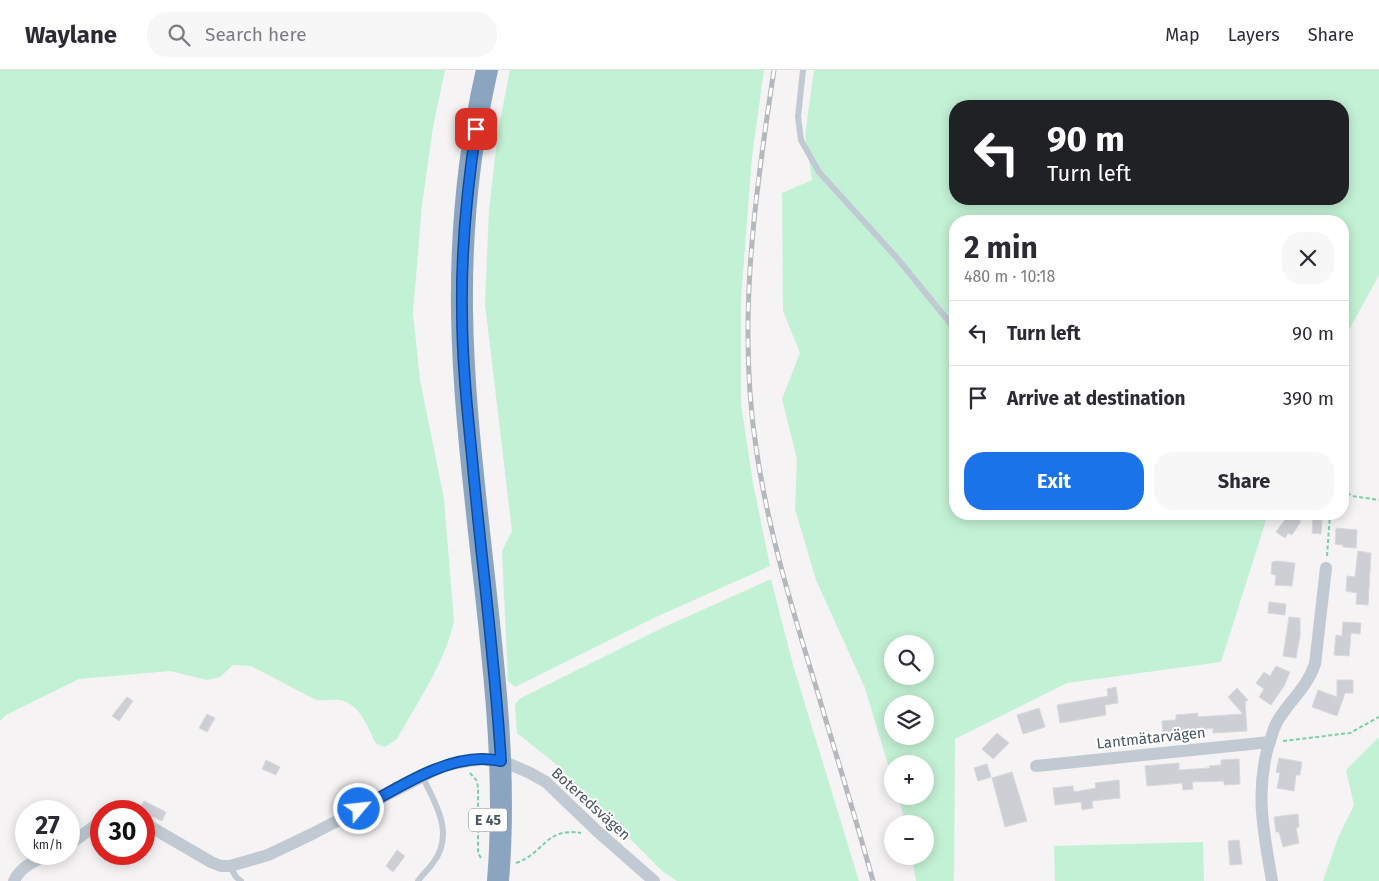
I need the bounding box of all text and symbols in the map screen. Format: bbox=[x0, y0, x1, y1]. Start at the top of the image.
search box bbox=[147, 12, 497, 57]
text: Waylane bbox=[25, 21, 117, 49]
icon: search bbox=[165, 21, 193, 49]
text: Search here bbox=[205, 23, 307, 46]
text: Map bbox=[1165, 24, 1200, 46]
text: Layers bbox=[1228, 24, 1280, 46]
text: Share bbox=[1308, 24, 1354, 46]
pin bbox=[455, 108, 497, 150]
icon: arrive bbox=[462, 115, 490, 143]
text: 90 m bbox=[1047, 118, 1125, 160]
icon: left bbox=[964, 120, 1029, 185]
text: Turn left bbox=[1047, 160, 1131, 187]
text: 2 min bbox=[964, 230, 1038, 266]
button: close bbox=[1282, 232, 1334, 284]
text: 480 m · 10:18 bbox=[964, 267, 1055, 286]
icon: left bbox=[964, 319, 992, 347]
text: Turn left bbox=[1007, 322, 1081, 345]
text: 90 m bbox=[1292, 322, 1334, 345]
icon: arrive bbox=[964, 384, 992, 412]
text: Arrive at destination bbox=[1007, 387, 1186, 410]
text: 390 m bbox=[1283, 387, 1334, 410]
button: Exit bbox=[964, 452, 1144, 510]
button: Share bbox=[1154, 452, 1334, 510]
map controls bbox=[884, 635, 934, 865]
button: search bbox=[884, 635, 934, 685]
button: layers bbox=[884, 695, 934, 745]
street label: Lantmätarvägen bbox=[1096, 723, 1206, 753]
button: + bbox=[884, 755, 934, 805]
street label: Boteredsvägen bbox=[548, 764, 634, 844]
position arrow bbox=[332, 782, 384, 834]
speed limit sign: 30 bbox=[90, 800, 155, 865]
road number: E 45 bbox=[469, 808, 507, 832]
text: 27 bbox=[35, 811, 60, 841]
button: − bbox=[884, 815, 934, 865]
text: km/h bbox=[33, 838, 62, 852]

